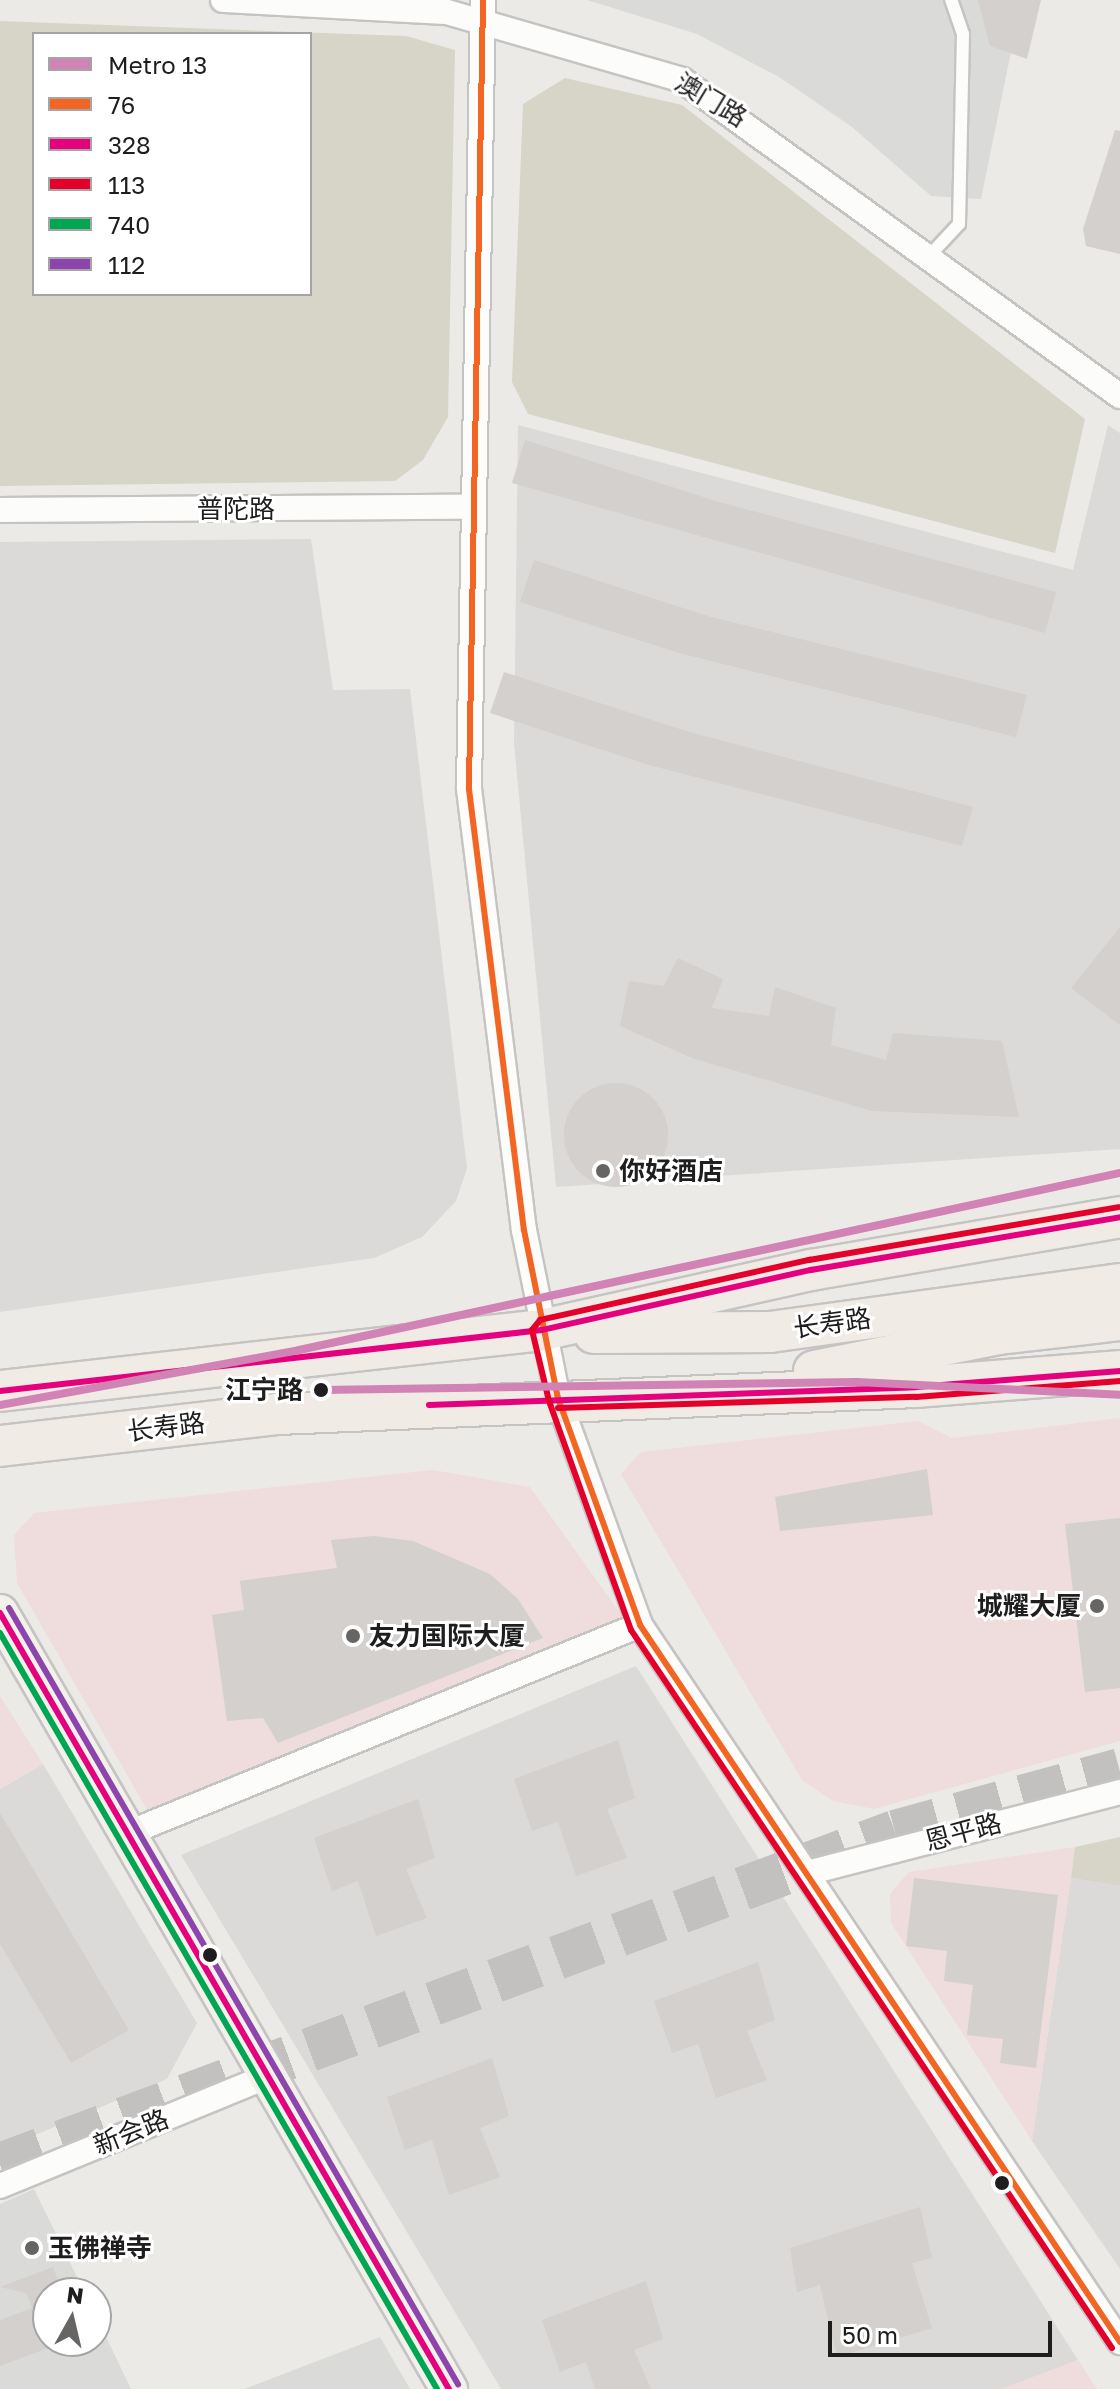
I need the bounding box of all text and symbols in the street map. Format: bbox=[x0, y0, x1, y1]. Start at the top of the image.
legend bbox=[32, 32, 312, 296]
text: Metro 13 bbox=[108, 50, 207, 79]
street label: 澳门路 bbox=[670, 67, 752, 133]
text: 76 bbox=[108, 90, 135, 119]
text: 328 bbox=[108, 130, 151, 159]
text: 113 bbox=[108, 170, 145, 199]
text: 740 bbox=[108, 210, 150, 239]
text: 112 bbox=[108, 250, 145, 279]
street label: 普陀路 bbox=[197, 493, 275, 525]
place label: 你好酒店 bbox=[619, 1155, 723, 1187]
marker: 你好酒店 bbox=[594, 1162, 612, 1180]
street label: 长寿路 bbox=[791, 1302, 873, 1344]
place label: 江宁路 bbox=[225, 1374, 303, 1406]
marker: 江宁路 bbox=[310, 1379, 332, 1401]
street label: 长寿路 bbox=[125, 1407, 207, 1447]
place label: 城耀大厦 bbox=[977, 1590, 1081, 1622]
marker: 城耀大厦 bbox=[1088, 1597, 1106, 1615]
place label: 友力国际大厦 bbox=[369, 1620, 525, 1652]
marker: 友力国际大厦 bbox=[344, 1627, 362, 1645]
street label: 恩平路 bbox=[921, 1807, 1005, 1857]
unlabelled marker bbox=[202, 1947, 218, 1963]
street label: 新会路 bbox=[89, 2103, 173, 2161]
unlabelled marker bbox=[994, 2175, 1010, 2191]
place label: 玉佛禅寺 bbox=[48, 2232, 152, 2264]
marker: 玉佛禅寺 bbox=[23, 2239, 41, 2257]
north arrow bbox=[32, 2277, 112, 2357]
text: N bbox=[65, 2280, 85, 2309]
scale bar bbox=[832, 2305, 1056, 2355]
text: 50 m bbox=[842, 2320, 898, 2349]

